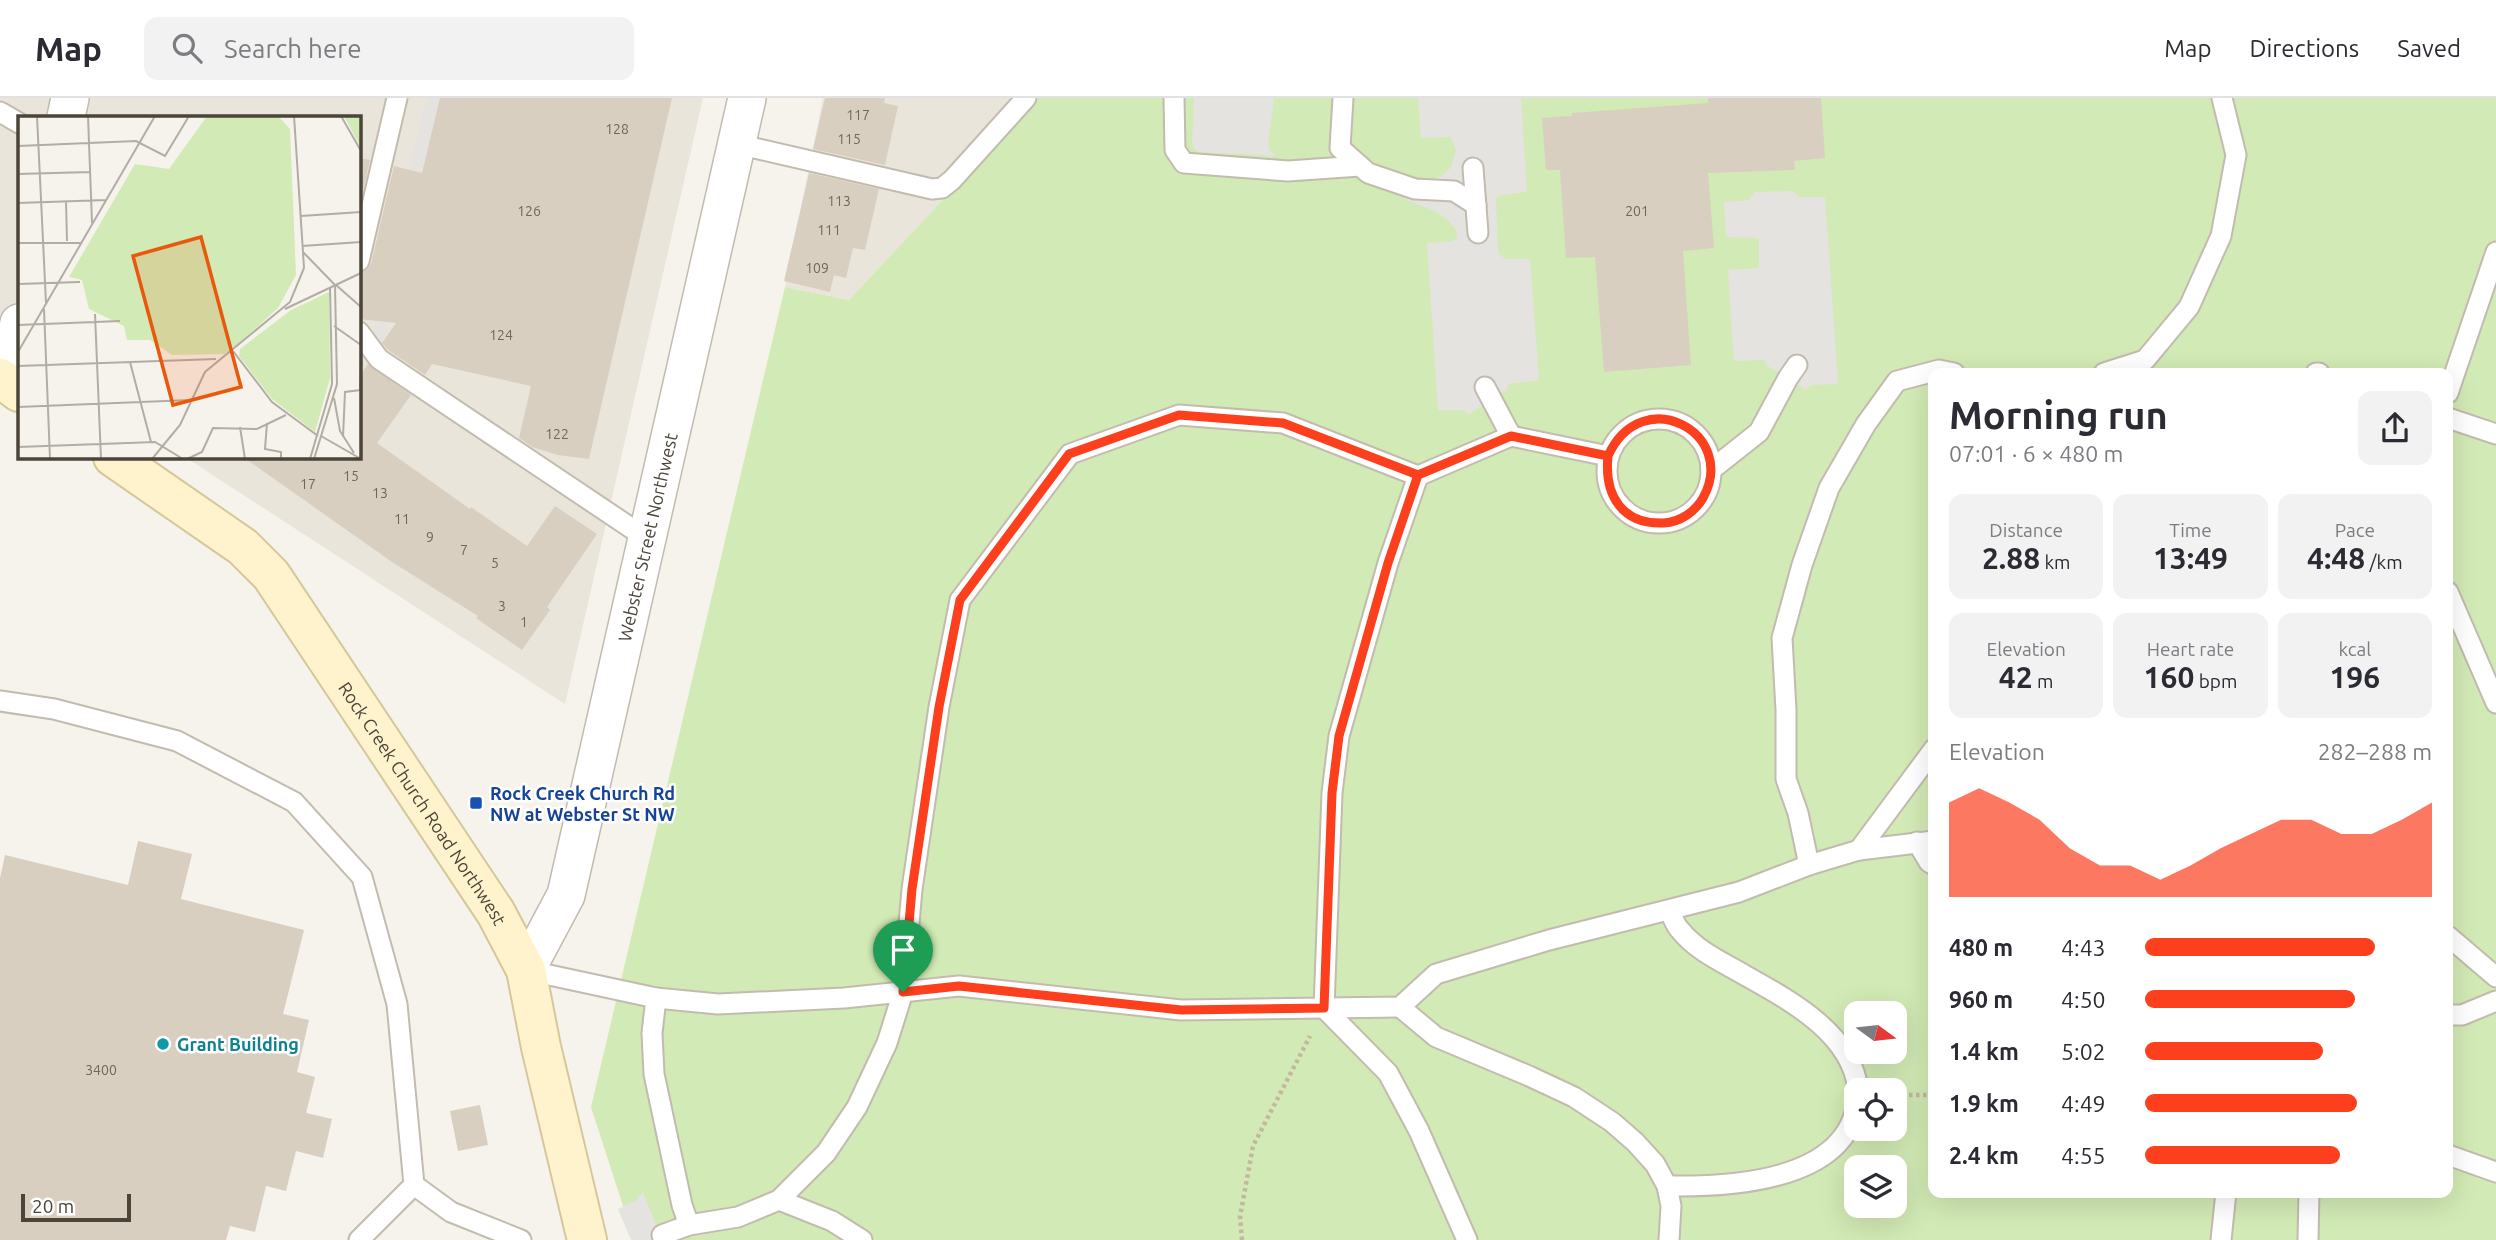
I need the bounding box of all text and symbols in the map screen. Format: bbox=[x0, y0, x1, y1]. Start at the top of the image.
search box bbox=[144, 17, 634, 80]
icon: search bbox=[168, 29, 206, 67]
text: Map bbox=[35, 30, 102, 67]
text: Search here bbox=[224, 34, 362, 63]
text: Map bbox=[2164, 35, 2211, 62]
text: Directions bbox=[2249, 35, 2359, 62]
text: Saved bbox=[2397, 35, 2461, 62]
house number: 117 bbox=[846, 107, 870, 123]
inset map bbox=[18, 116, 360, 458]
house number: 128 bbox=[605, 121, 629, 137]
house number: 115 bbox=[837, 131, 861, 147]
house number: 113 bbox=[827, 193, 851, 209]
house number: 126 bbox=[517, 203, 541, 219]
house number: 201 bbox=[1625, 203, 1649, 219]
house number: 111 bbox=[817, 222, 841, 238]
house number: 109 bbox=[805, 260, 829, 276]
house number: 124 bbox=[489, 327, 513, 343]
button: share bbox=[2358, 391, 2432, 465]
text: Morning run bbox=[1949, 394, 2168, 436]
house number: 122 bbox=[545, 426, 569, 442]
street label: Webster Street Northwest bbox=[614, 431, 681, 643]
text: 07:01 · 6 × 480 m bbox=[1949, 441, 2123, 466]
house number: 15 bbox=[343, 468, 359, 484]
house number: 17 bbox=[300, 476, 316, 492]
house number: 13 bbox=[372, 485, 388, 501]
house number: 11 bbox=[394, 511, 410, 527]
text: Distance bbox=[1989, 519, 2063, 541]
text: Time bbox=[2169, 519, 2212, 541]
text: Pace bbox=[2335, 519, 2375, 541]
house number: 9 bbox=[426, 529, 434, 545]
text: 2.88 bbox=[1982, 541, 2040, 575]
text: 13:49 bbox=[2153, 541, 2228, 575]
text: 4:48 bbox=[2307, 541, 2365, 575]
house number: 7 bbox=[460, 542, 468, 558]
text: km bbox=[2040, 551, 2070, 573]
text: /km bbox=[2365, 551, 2403, 573]
house number: 5 bbox=[491, 555, 499, 571]
house number: 3 bbox=[498, 598, 506, 614]
house number: 1 bbox=[520, 614, 528, 630]
text: Elevation bbox=[1987, 638, 2066, 660]
text: Heart rate bbox=[2147, 638, 2234, 660]
text: kcal bbox=[2338, 638, 2371, 660]
text: 42 bbox=[1999, 660, 2033, 694]
text: 160 bbox=[2144, 660, 2194, 694]
text: 196 bbox=[2329, 660, 2380, 694]
text: m bbox=[2033, 670, 2053, 692]
text: bpm bbox=[2194, 670, 2237, 692]
street label: Rock Creek Church Road Northwest bbox=[335, 678, 510, 928]
text: Elevation bbox=[1949, 739, 2045, 764]
text: 282–288 m bbox=[2318, 739, 2432, 764]
place label: Rock Creek Church Rd NW at Webster St NW bbox=[490, 783, 675, 824]
marker: Rock Creek Church Rd NW at Webster St NW bbox=[468, 795, 484, 811]
pin bbox=[873, 920, 933, 992]
icon: arrive bbox=[884, 931, 922, 969]
text: 480 m bbox=[1949, 935, 2013, 960]
text: 4:43 bbox=[2061, 935, 2106, 960]
text: 960 m bbox=[1949, 987, 2013, 1012]
text: 4:50 bbox=[2061, 987, 2106, 1012]
north arrow bbox=[1844, 1001, 1908, 1064]
map controls bbox=[1844, 1001, 1907, 1218]
place label: Grant Building bbox=[177, 1034, 299, 1054]
marker: Grant Building bbox=[155, 1036, 171, 1052]
text: 1.4 km bbox=[1949, 1039, 2019, 1064]
text: 5:02 bbox=[2061, 1039, 2106, 1064]
house number: 3400 bbox=[85, 1062, 117, 1078]
button: locate bbox=[1844, 1078, 1907, 1141]
text: 1.9 km bbox=[1949, 1091, 2019, 1116]
text: 4:49 bbox=[2061, 1091, 2106, 1116]
text: 2.4 km bbox=[1949, 1143, 2019, 1168]
text: 4:55 bbox=[2061, 1143, 2106, 1168]
button: layers bbox=[1844, 1155, 1907, 1218]
scale bar bbox=[21, 1191, 131, 1223]
text: 20 m bbox=[32, 1195, 74, 1217]

